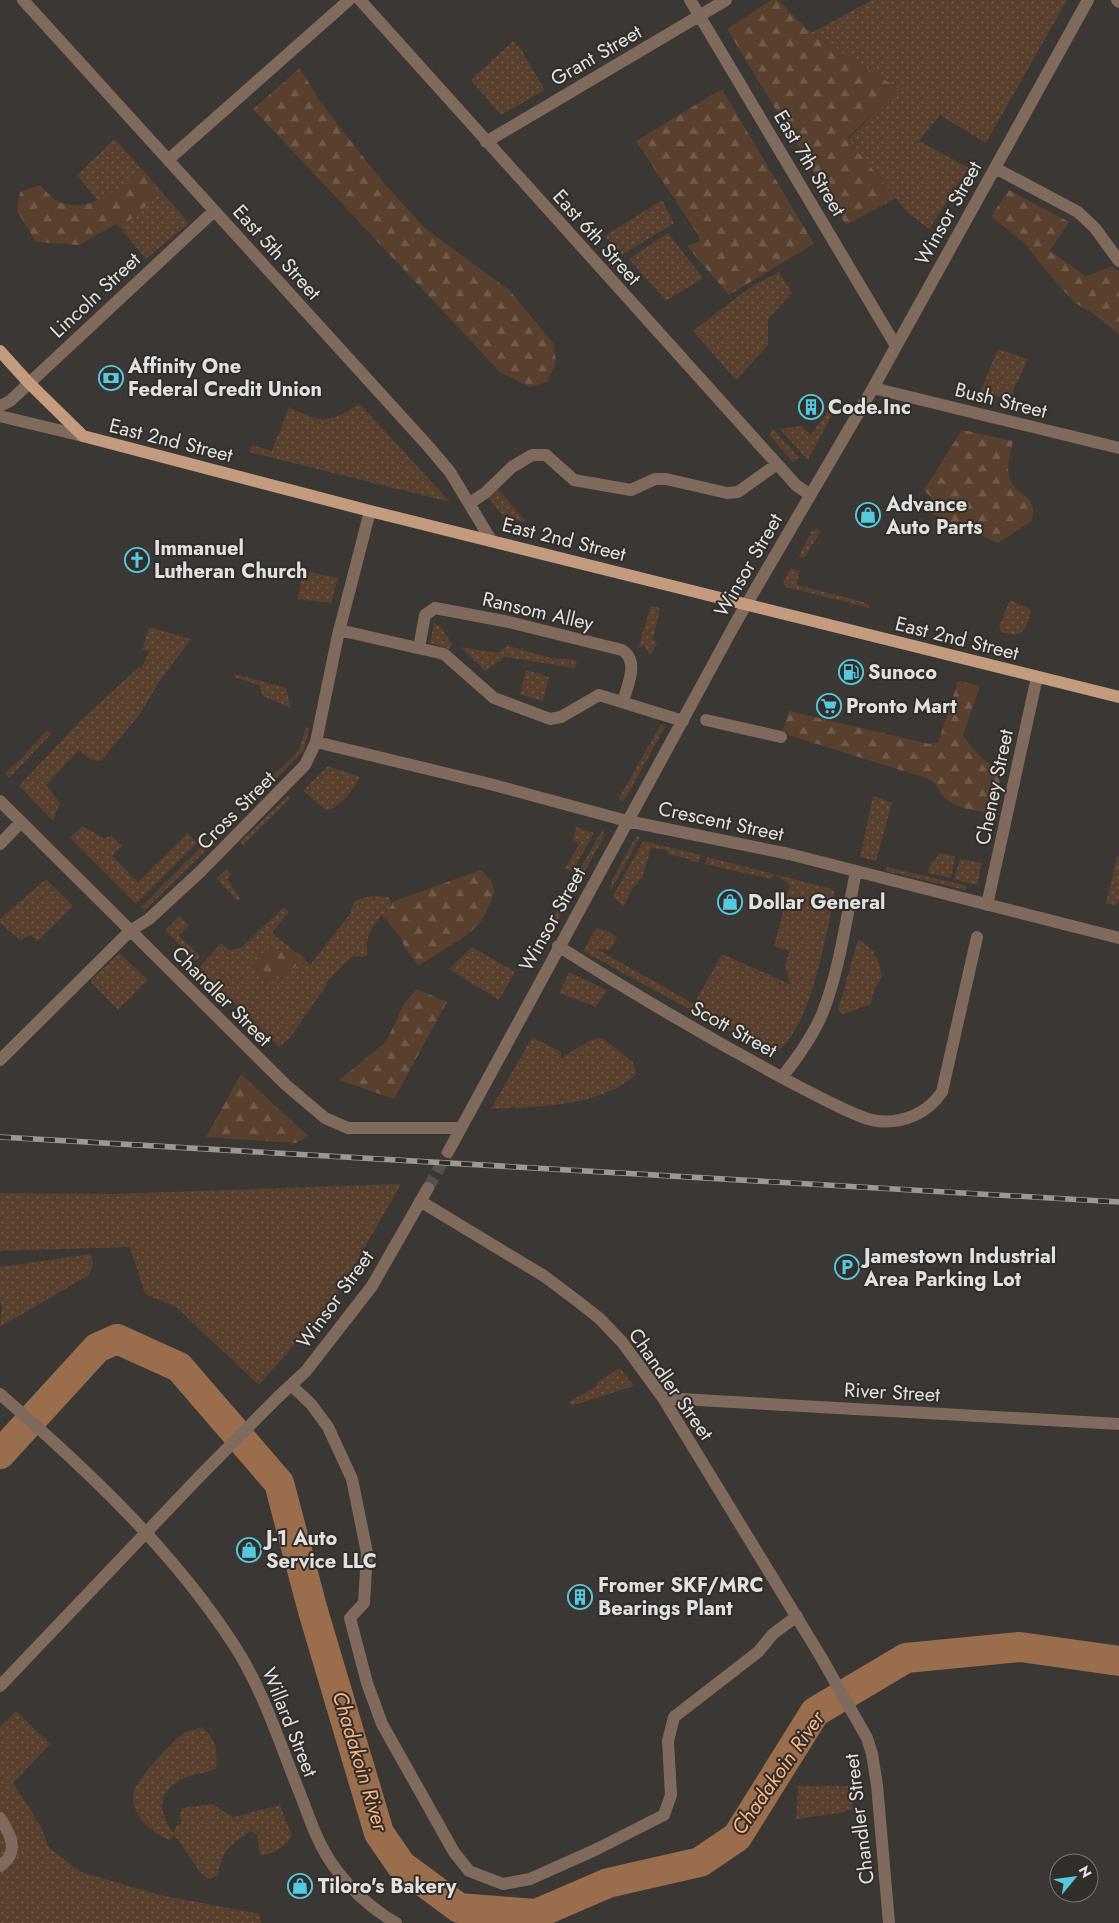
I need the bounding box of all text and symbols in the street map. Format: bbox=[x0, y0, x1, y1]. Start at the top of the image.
street label: Grant Street bbox=[545, 18, 647, 93]
street label: East 7th Street bbox=[766, 105, 853, 222]
street label: Winsor Street bbox=[908, 156, 989, 271]
street label: East 6th Street bbox=[546, 183, 648, 292]
street label: East 5th Street bbox=[226, 198, 328, 307]
street label: Lincoln Street bbox=[44, 246, 147, 345]
place label: Affinity One Federal Credit Union bbox=[127, 352, 322, 404]
bank icon: Affinity One Federal Credit Union bbox=[98, 365, 124, 391]
street label: Bush Street bbox=[952, 375, 1050, 426]
place label: Code.Inc bbox=[828, 393, 911, 422]
building icon: Code.Inc bbox=[798, 394, 824, 420]
street label: East 2nd Street bbox=[106, 411, 236, 470]
place label: Advance Auto Parts bbox=[885, 490, 982, 542]
shop icon: Advance Auto Parts bbox=[855, 502, 881, 528]
street label: Winsor Street bbox=[707, 508, 790, 622]
street label: East 2nd Street bbox=[499, 510, 629, 569]
place label: Immanuel Lutheran Church bbox=[154, 534, 307, 586]
church icon: Immanuel Lutheran Church bbox=[124, 547, 150, 573]
street label: Ransom Alley bbox=[480, 585, 596, 638]
street label: East 2nd Street bbox=[892, 609, 1022, 668]
place label: Sunoco bbox=[868, 658, 937, 687]
fuel station icon: Sunoco bbox=[838, 659, 864, 685]
place label: Pronto Mart bbox=[846, 692, 957, 721]
supermarket icon: Pronto Mart bbox=[816, 693, 842, 719]
street label: Cheney Street bbox=[968, 726, 1021, 848]
street label: Cross Street bbox=[190, 764, 282, 856]
street label: Crescent Street bbox=[656, 794, 786, 849]
street label: Winsor Street bbox=[512, 862, 593, 977]
place label: Dollar General bbox=[748, 888, 885, 917]
shop icon: Dollar General bbox=[717, 889, 743, 915]
street label: Chandler Street bbox=[165, 940, 278, 1053]
street label: Scott Street bbox=[685, 994, 782, 1065]
place label: Jamestown Industrial Area Parking Lot bbox=[860, 1242, 1056, 1294]
street label: Winsor Street bbox=[290, 1244, 381, 1354]
parking icon: Jamestown Industrial Area Parking Lot bbox=[834, 1254, 860, 1280]
street label: Chandler Street bbox=[621, 1322, 720, 1447]
street label: River Street bbox=[843, 1376, 941, 1409]
place label: J-1 Auto Service LLC bbox=[262, 1524, 377, 1576]
shop icon: J-1 Auto Service LLC bbox=[236, 1537, 262, 1563]
place label: Fromer SKF/MRC Bearings Plant bbox=[598, 1571, 764, 1623]
building icon: Fromer SKF/MRC Bearings Plant bbox=[567, 1584, 593, 1610]
street label: Willard Street bbox=[254, 1663, 325, 1781]
water label: Chadakoin River bbox=[325, 1688, 396, 1835]
water label: Chadakoin River bbox=[724, 1704, 832, 1841]
street label: Chandler Street bbox=[837, 1752, 882, 1886]
north arrow bbox=[1049, 1853, 1099, 1903]
text: N bbox=[1074, 1862, 1097, 1881]
place label: Tiloro's Bakery bbox=[318, 1872, 457, 1901]
shop icon: Tiloro's Bakery bbox=[287, 1873, 313, 1899]

